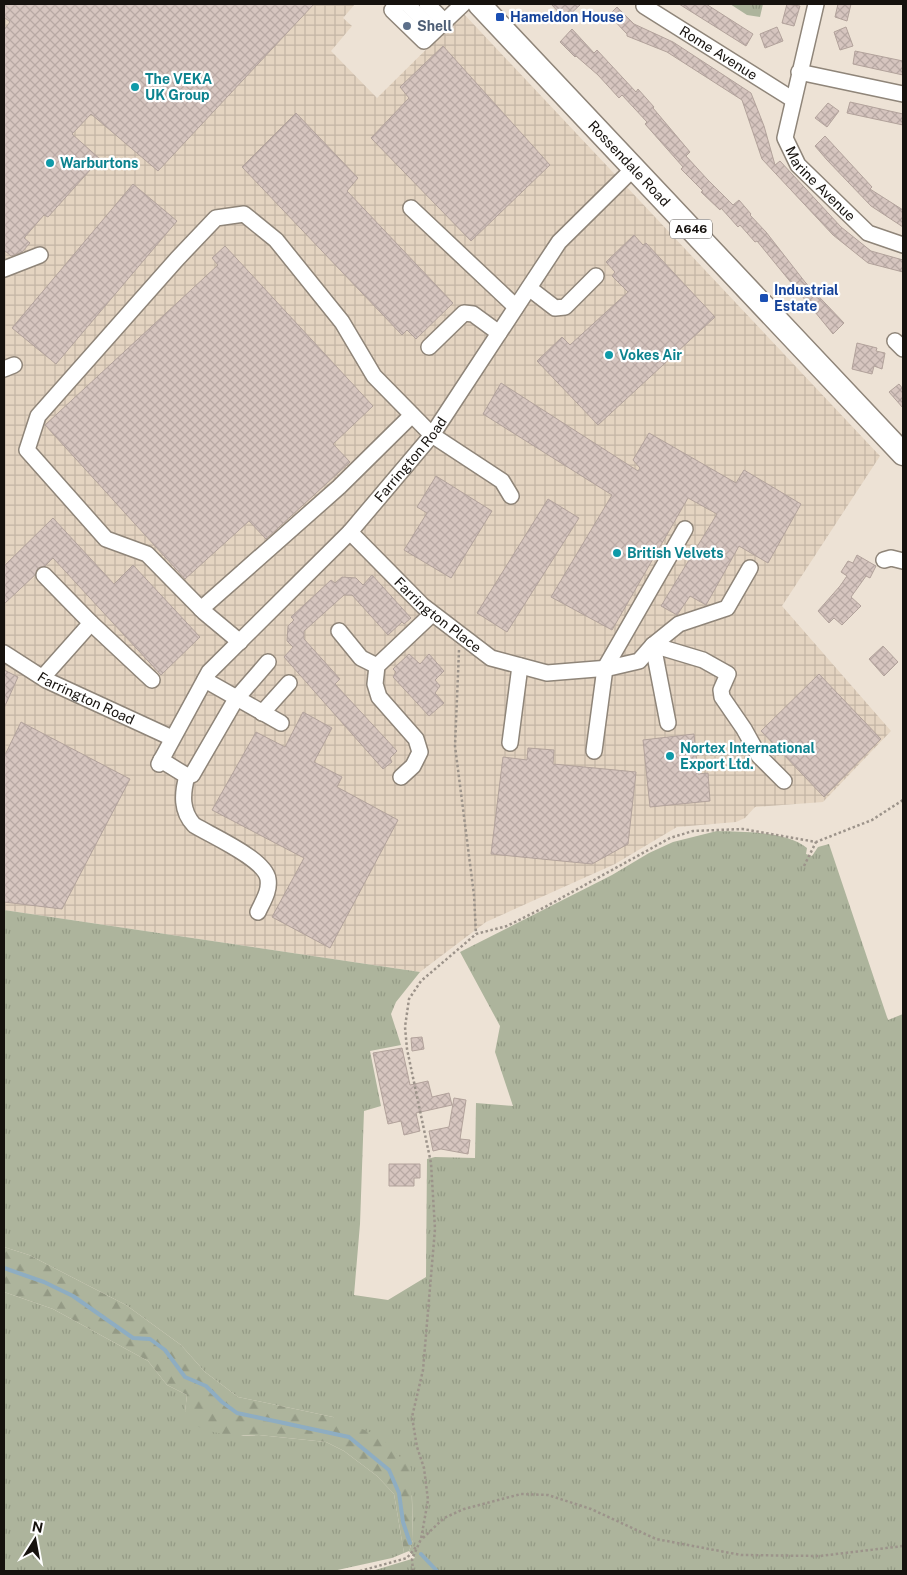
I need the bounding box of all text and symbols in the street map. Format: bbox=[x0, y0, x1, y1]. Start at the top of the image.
place label: Hameldon House bbox=[510, 9, 624, 25]
marker: Hameldon House bbox=[494, 11, 506, 23]
place label: Shell bbox=[417, 18, 452, 34]
marker: Shell bbox=[401, 20, 413, 32]
street label: Rome Avenue bbox=[677, 22, 760, 83]
place label: The VEKA UK Group bbox=[145, 71, 212, 103]
marker: The VEKA UK Group bbox=[129, 81, 141, 93]
street label: Rossendale Road bbox=[585, 117, 673, 210]
street label: Marine Avenue bbox=[782, 144, 859, 224]
place label: Warburtons bbox=[60, 155, 138, 171]
marker: Warburtons bbox=[44, 157, 56, 169]
road number: A646 bbox=[670, 220, 712, 238]
place label: Industrial Estate bbox=[774, 282, 839, 314]
marker: Industrial Estate bbox=[758, 292, 770, 304]
place label: Vokes Air bbox=[619, 347, 682, 363]
marker: Vokes Air bbox=[603, 349, 615, 361]
street label: Farrington Road bbox=[371, 414, 450, 505]
place label: British Velvets bbox=[627, 545, 724, 561]
marker: British Velvets bbox=[611, 547, 623, 559]
street label: Farrington Place bbox=[391, 574, 484, 656]
street label: Farrington Road bbox=[35, 669, 137, 728]
place label: Nortex International Export Ltd. bbox=[680, 740, 816, 772]
marker: Nortex International Export Ltd. bbox=[664, 750, 676, 762]
north arrow bbox=[10, 1515, 60, 1565]
text: N bbox=[31, 1518, 44, 1536]

